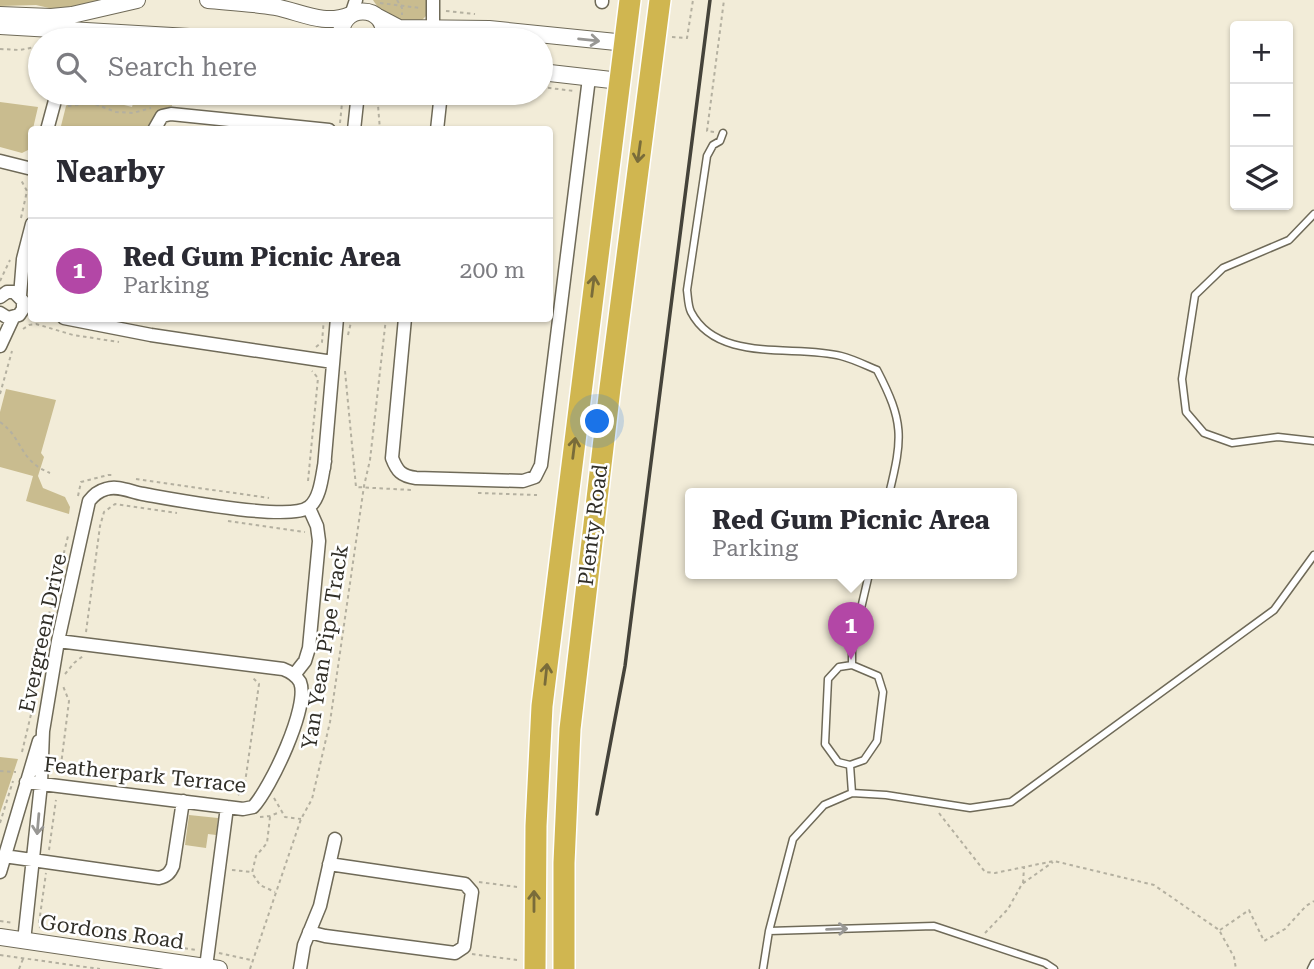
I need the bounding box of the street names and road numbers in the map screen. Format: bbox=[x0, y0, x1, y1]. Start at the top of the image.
street label: Plenty Road bbox=[574, 462, 612, 587]
street label: Yan Yean Pipe Track bbox=[297, 543, 353, 751]
street label: Evergreen Drive bbox=[14, 551, 72, 715]
street label: Featherpark Terrace bbox=[42, 752, 248, 798]
street label: Gordons Road bbox=[39, 910, 186, 954]

